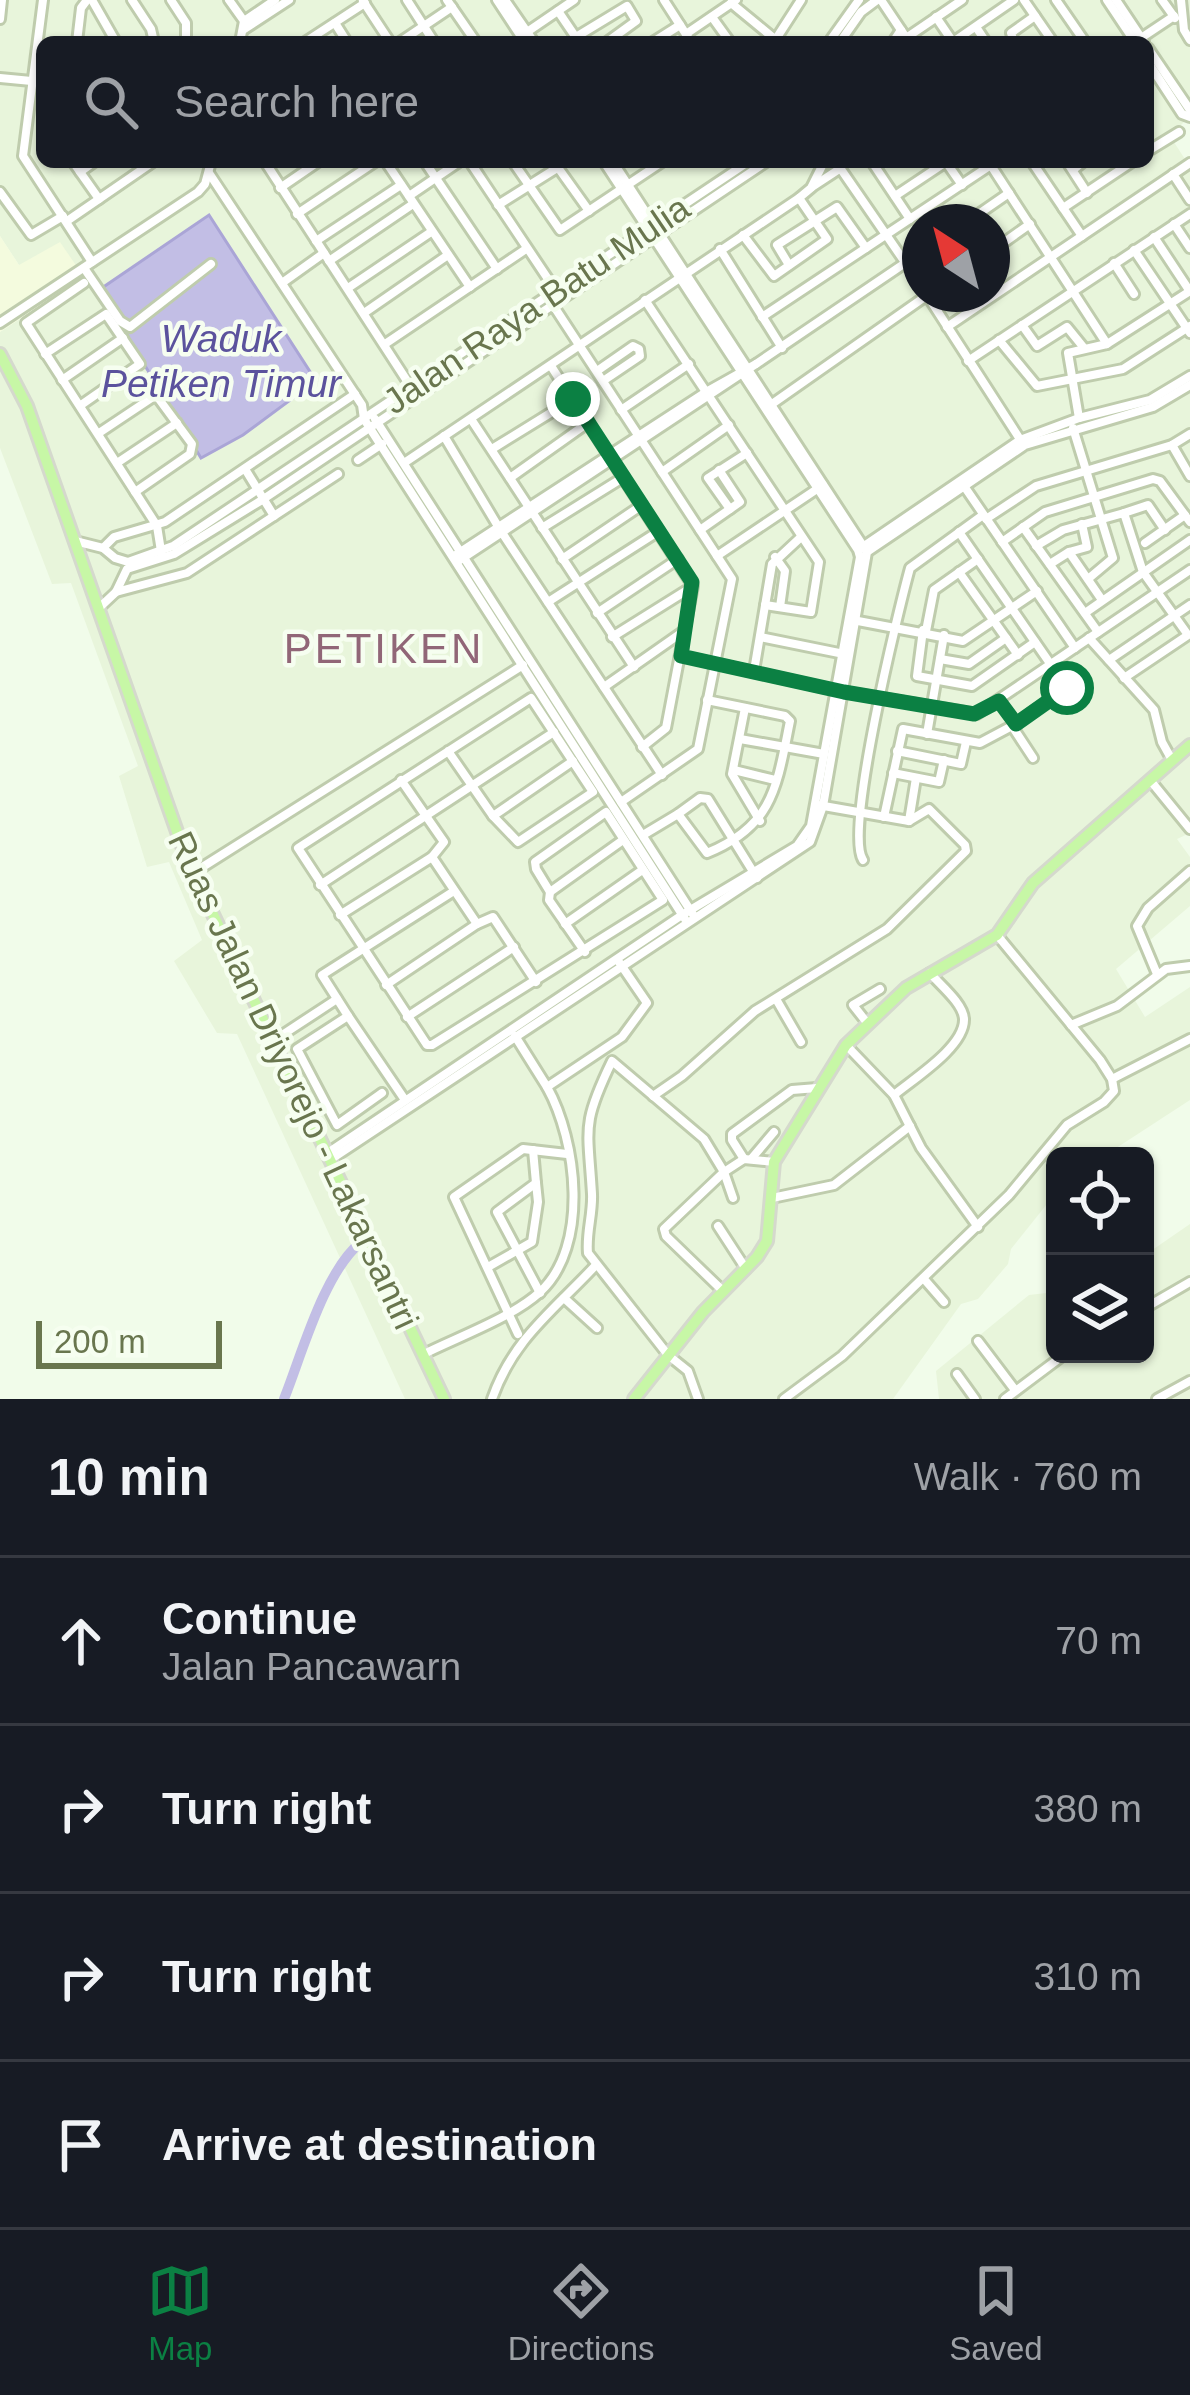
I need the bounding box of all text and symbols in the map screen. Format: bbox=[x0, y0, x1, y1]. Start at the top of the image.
search box bbox=[36, 36, 1154, 168]
icon: search bbox=[78, 69, 144, 135]
text: Search here bbox=[174, 76, 419, 127]
street label: Jalan Raya Batu Mulia bbox=[376, 186, 698, 422]
north arrow bbox=[902, 204, 1010, 312]
water label: Waduk Petiken Timur bbox=[101, 317, 343, 405]
route end bbox=[546, 372, 600, 426]
district label: PETIKEN bbox=[284, 625, 484, 672]
route start bbox=[1040, 661, 1094, 715]
street label: Ruas Jalan Driyorejo - Lakarsantri bbox=[160, 825, 427, 1335]
map controls bbox=[1046, 1147, 1154, 1363]
button: locate bbox=[1046, 1147, 1154, 1255]
button: layers bbox=[1046, 1255, 1154, 1363]
scale bar bbox=[36, 1315, 222, 1368]
text: 200 m bbox=[54, 1323, 146, 1360]
text: 10 min bbox=[48, 1449, 210, 1506]
text: Walk · 760 m bbox=[914, 1455, 1142, 1498]
text: Continue bbox=[162, 1593, 357, 1644]
icon: ahead bbox=[48, 1608, 114, 1674]
text: 70 m bbox=[1055, 1619, 1142, 1662]
text: Jalan Pancawarn bbox=[162, 1645, 461, 1688]
icon: right bbox=[48, 1776, 114, 1842]
text: Turn right bbox=[162, 1783, 371, 1834]
text: 380 m bbox=[1034, 1787, 1142, 1830]
icon: right bbox=[48, 1944, 114, 2010]
text: Turn right bbox=[162, 1951, 371, 2002]
text: 310 m bbox=[1034, 1955, 1142, 1998]
icon: arrive bbox=[48, 2112, 114, 2178]
text: Arrive at destination bbox=[162, 2119, 597, 2170]
tab: Map bbox=[147, 2258, 213, 2368]
tab: Directions bbox=[508, 2258, 655, 2368]
tab: Saved bbox=[949, 2258, 1043, 2368]

